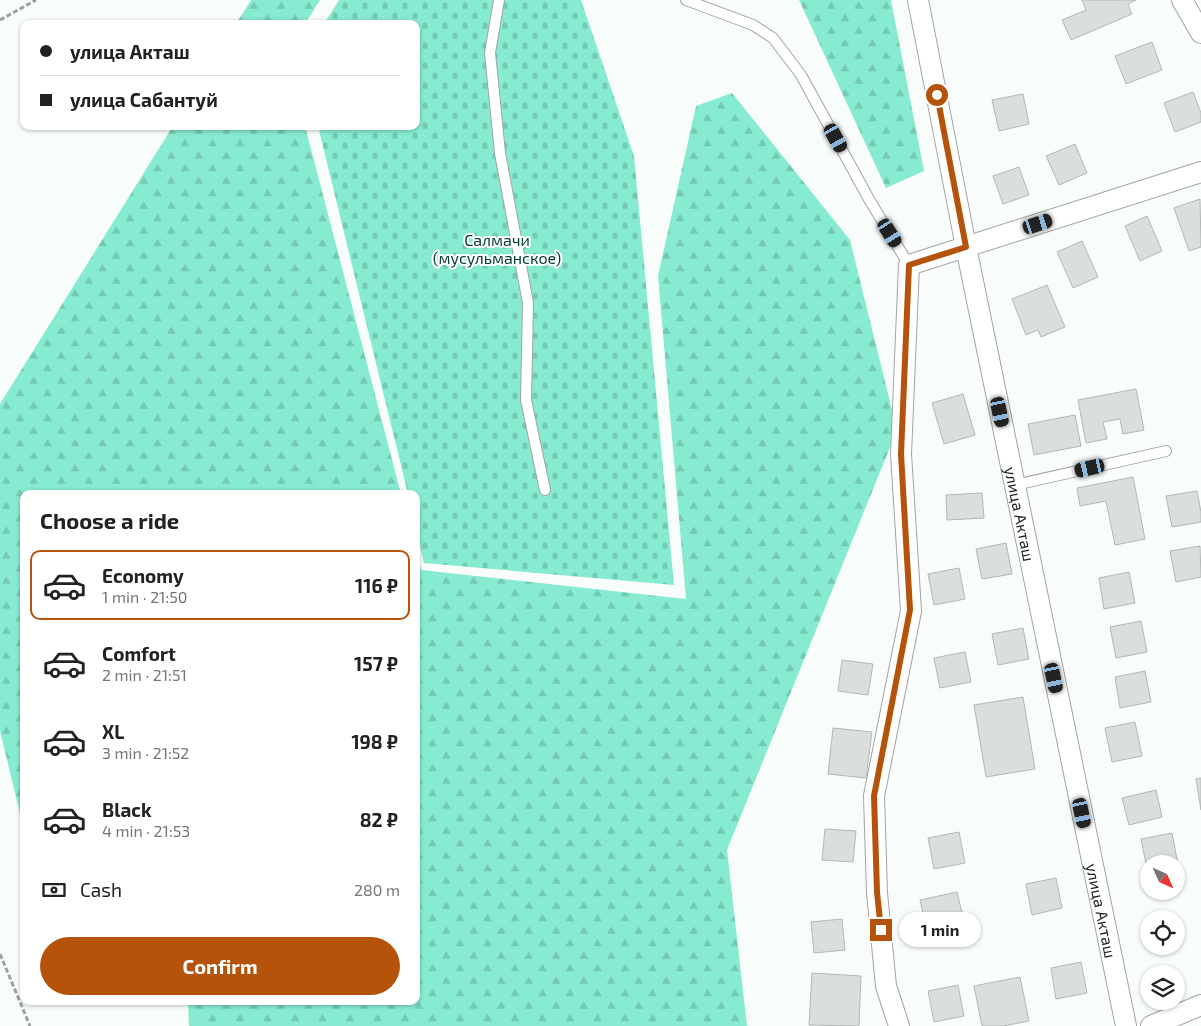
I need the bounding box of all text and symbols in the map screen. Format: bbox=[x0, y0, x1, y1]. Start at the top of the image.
text: улица Акташ bbox=[70, 40, 190, 63]
route start bbox=[926, 84, 948, 106]
text: улица Сабантуй bbox=[70, 88, 218, 111]
car bbox=[822, 121, 849, 155]
car bbox=[1021, 212, 1054, 236]
car bbox=[875, 216, 904, 250]
park label: Салмачи (мусульманское) bbox=[433, 230, 561, 268]
car bbox=[989, 396, 1010, 428]
car bbox=[1073, 457, 1106, 479]
street label: улица Акташ bbox=[1001, 465, 1040, 563]
text: Choose a ride bbox=[40, 507, 179, 533]
icon: car bbox=[42, 563, 87, 608]
text: Economy bbox=[102, 564, 184, 587]
text: 116 ₽ bbox=[355, 574, 398, 597]
text: 1 min · 21:50 bbox=[102, 587, 188, 606]
icon: car bbox=[42, 641, 87, 686]
text: Comfort bbox=[102, 642, 176, 665]
text: 157 ₽ bbox=[354, 652, 398, 675]
car bbox=[1043, 662, 1064, 694]
text: 2 min · 21:51 bbox=[102, 665, 187, 684]
icon: car bbox=[42, 719, 87, 764]
text: XL bbox=[102, 720, 124, 743]
text: 198 ₽ bbox=[351, 730, 398, 753]
text: 3 min · 21:52 bbox=[102, 743, 189, 762]
icon: car bbox=[42, 797, 87, 842]
car bbox=[1071, 797, 1092, 829]
text: Black bbox=[102, 798, 152, 821]
text: 82 ₽ bbox=[360, 808, 398, 831]
text: 4 min · 21:53 bbox=[102, 821, 190, 840]
north arrow bbox=[1140, 855, 1185, 900]
map controls bbox=[1140, 855, 1185, 1010]
street label: улица Акташ bbox=[1082, 861, 1121, 960]
icon: cash bbox=[40, 876, 68, 904]
text: Cash bbox=[80, 878, 122, 901]
text: 280 m bbox=[354, 880, 400, 899]
button: locate bbox=[1140, 910, 1185, 955]
callout: 1 min bbox=[898, 912, 981, 948]
route end bbox=[870, 919, 892, 941]
text: 1 min bbox=[921, 920, 959, 939]
button: Confirm bbox=[40, 937, 400, 995]
button: layers bbox=[1140, 965, 1185, 1010]

